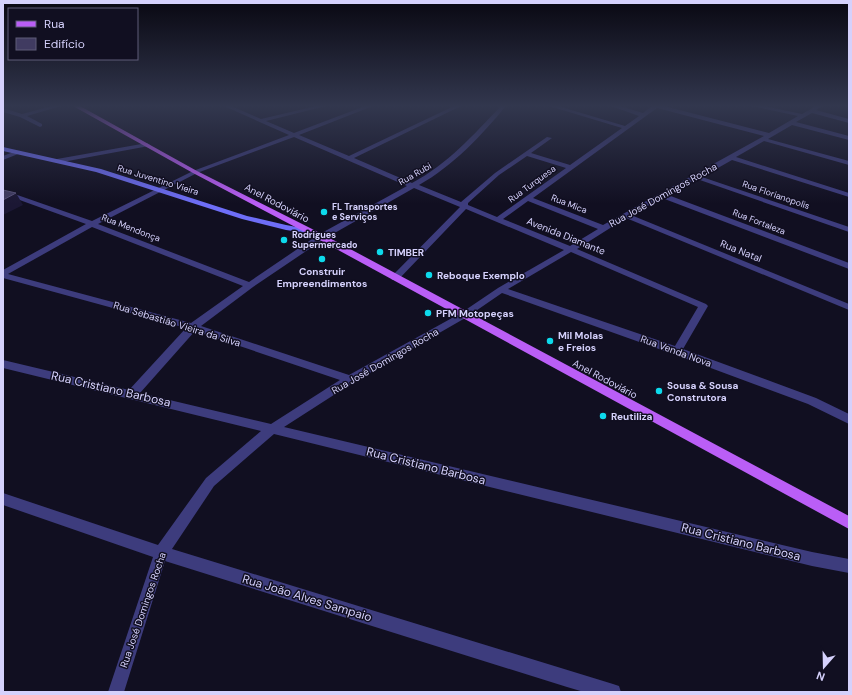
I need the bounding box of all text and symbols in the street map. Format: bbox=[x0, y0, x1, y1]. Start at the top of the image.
legend bbox=[8, 8, 138, 60]
text: Rua bbox=[44, 16, 65, 32]
text: Edifício bbox=[44, 36, 85, 52]
street label: Rua Rubi bbox=[396, 160, 434, 188]
street label: Rua José Domingos Rocha bbox=[607, 160, 719, 230]
street label: Rua Juventino Vieira bbox=[116, 162, 200, 198]
street label: Rua Turquesa bbox=[506, 163, 558, 205]
street label: Rua Florianopolis bbox=[741, 178, 812, 212]
street label: Anel Rodoviário bbox=[242, 180, 312, 226]
street label: Rua Mica bbox=[549, 192, 589, 216]
place label: FL Transportes e Serviços bbox=[332, 201, 398, 223]
street label: Rua Fortaleza bbox=[731, 206, 787, 238]
marker: FL Transportes e Serviços bbox=[319, 207, 329, 217]
street label: Rua Mendonça bbox=[100, 211, 162, 245]
street label: Avenida Diamante bbox=[525, 214, 607, 258]
place label: Rodrigues Supermercado bbox=[292, 229, 358, 251]
marker: Rodrigues Supermercado bbox=[279, 235, 289, 245]
street label: Rua Natal bbox=[718, 237, 764, 265]
place label: TIMBER bbox=[388, 246, 424, 259]
marker: TIMBER bbox=[375, 247, 385, 257]
marker: Construir Empreendimentos bbox=[317, 254, 327, 264]
place label: Construir Empreendimentos bbox=[277, 265, 367, 290]
place label: Reboque Exemplo bbox=[437, 269, 525, 282]
marker: Reboque Exemplo bbox=[424, 270, 434, 280]
street label: Rua Sebastião Vieira da Silva bbox=[112, 298, 242, 350]
place label: PFM Motopeças bbox=[436, 307, 514, 320]
marker: PFM Motopeças bbox=[423, 308, 433, 318]
street label: Rua José Domingos Rocha bbox=[329, 325, 441, 397]
place label: Mil Molas e Freios bbox=[558, 329, 603, 354]
street label: Rua Venda Nova bbox=[639, 332, 713, 370]
marker: Mil Molas e Freios bbox=[545, 336, 555, 346]
street label: Anel Rodoviário bbox=[570, 356, 640, 402]
street label: Rua Cristiano Barbosa bbox=[50, 367, 172, 411]
place label: Sousa & Sousa Construtora bbox=[667, 379, 739, 404]
marker: Sousa & Sousa Construtora bbox=[654, 386, 664, 396]
place label: Reutiliza bbox=[611, 410, 653, 423]
marker: Reutiliza bbox=[598, 411, 608, 421]
street label: Rua Cristiano Barbosa bbox=[365, 443, 487, 489]
street label: Rua Cristiano Barbosa bbox=[680, 519, 802, 565]
street label: Rua José Domingos Rocha bbox=[117, 550, 169, 670]
street label: Rua João Alves Sampaio bbox=[240, 571, 374, 625]
north arrow bbox=[804, 647, 844, 687]
text: N bbox=[814, 668, 827, 684]

